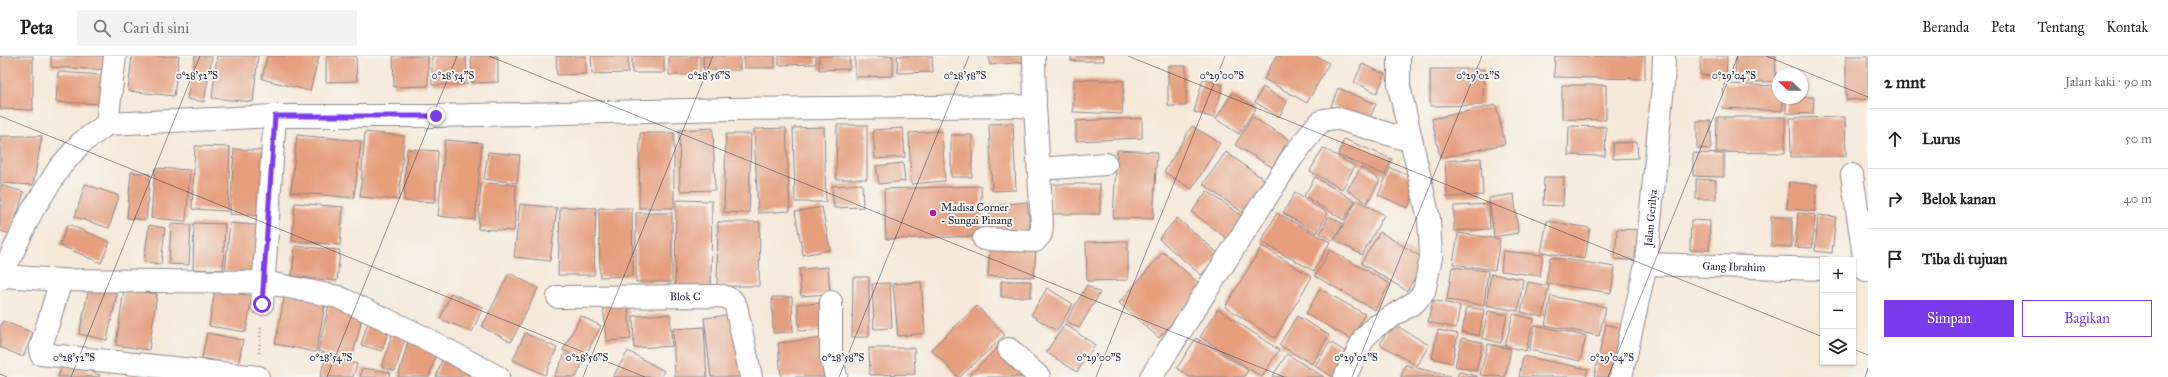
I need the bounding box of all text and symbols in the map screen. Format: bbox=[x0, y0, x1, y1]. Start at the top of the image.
search box bbox=[77, 10, 357, 46]
text: Peta bbox=[20, 16, 53, 39]
icon: search bbox=[91, 17, 113, 39]
text: Cari di sini bbox=[123, 19, 189, 37]
text: Beranda bbox=[1922, 19, 1969, 36]
text: Peta bbox=[1991, 19, 2015, 36]
text: Tentang bbox=[2037, 19, 2084, 36]
text: Kontak bbox=[2106, 19, 2148, 36]
north arrow bbox=[1772, 68, 1808, 104]
text: 0°28'52"S bbox=[176, 70, 218, 82]
text: 0°28'54"S bbox=[432, 70, 475, 82]
text: 0°28'56"S bbox=[688, 70, 730, 82]
text: 0°28'58"S bbox=[944, 70, 987, 82]
text: 0°29'00"S bbox=[1200, 70, 1244, 82]
text: 0°29'02"S bbox=[1456, 70, 1500, 82]
text: 0°29'04"S bbox=[1712, 70, 1756, 82]
text: 2 mnt bbox=[1884, 72, 1925, 93]
text: Jalan kaki · 90 m bbox=[2065, 74, 2152, 90]
route end bbox=[427, 107, 445, 125]
icon: ahead bbox=[1884, 128, 1906, 150]
text: Lurus bbox=[1922, 130, 1960, 148]
text: 50 m bbox=[2125, 131, 2152, 147]
icon: right bbox=[1884, 188, 1906, 210]
street label: Jalan Gerilya bbox=[1641, 189, 1660, 248]
text: Belok kanan bbox=[1922, 190, 1996, 208]
text: 40 m bbox=[2123, 191, 2152, 207]
place label: Madisa Corner - Sungai Pinang bbox=[941, 201, 1013, 227]
marker: Madisa Corner - Sungai Pinang bbox=[928, 208, 938, 218]
icon: arrive bbox=[1884, 248, 1906, 270]
text: Tiba di tujuan bbox=[1922, 250, 2007, 268]
map controls bbox=[1820, 257, 1856, 365]
button: + bbox=[1820, 257, 1856, 293]
street label: Gang Ibrahim bbox=[1702, 259, 1767, 274]
street label: Blok C bbox=[670, 290, 700, 303]
button: − bbox=[1820, 293, 1856, 329]
route start bbox=[253, 295, 271, 313]
button: Simpan bbox=[1884, 300, 2014, 337]
button: Bagikan bbox=[2022, 300, 2152, 337]
button: layers bbox=[1820, 329, 1856, 365]
text: 0°28'52"S bbox=[53, 352, 95, 364]
text: 0°28'54"S bbox=[310, 352, 353, 364]
text: 0°28'56"S bbox=[566, 352, 608, 364]
text: 0°28'58"S bbox=[822, 352, 865, 364]
text: 0°29'00"S bbox=[1077, 352, 1121, 364]
text: 0°29'02"S bbox=[1334, 352, 1378, 364]
text: 0°29'04"S bbox=[1590, 352, 1634, 364]

